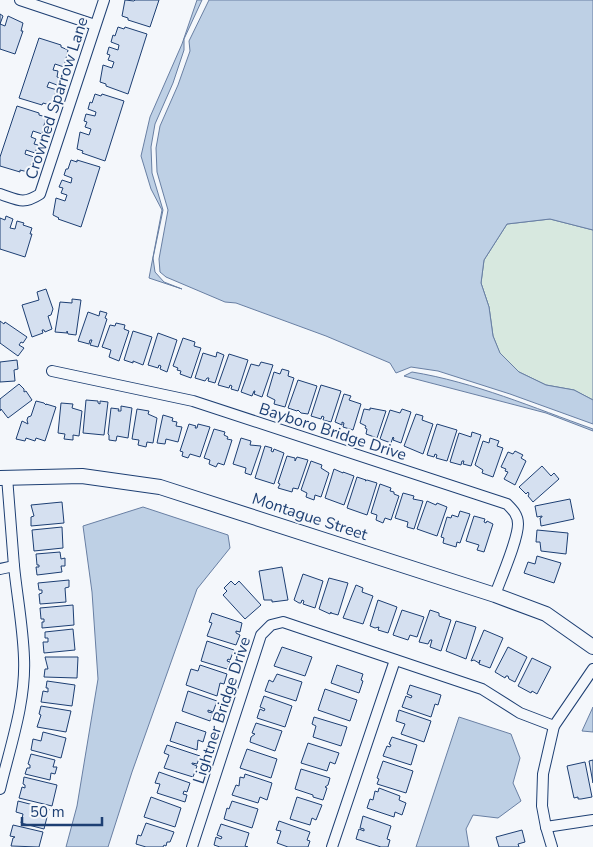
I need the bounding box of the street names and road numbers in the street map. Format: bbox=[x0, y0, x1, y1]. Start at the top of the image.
street label: Crowned Sparrow Lane bbox=[20, 14, 94, 182]
street label: Bayboro Bridge Drive bbox=[256, 398, 409, 466]
street label: Montague Street bbox=[249, 488, 371, 546]
street label: Lightner Bridge Drive bbox=[188, 634, 256, 787]

